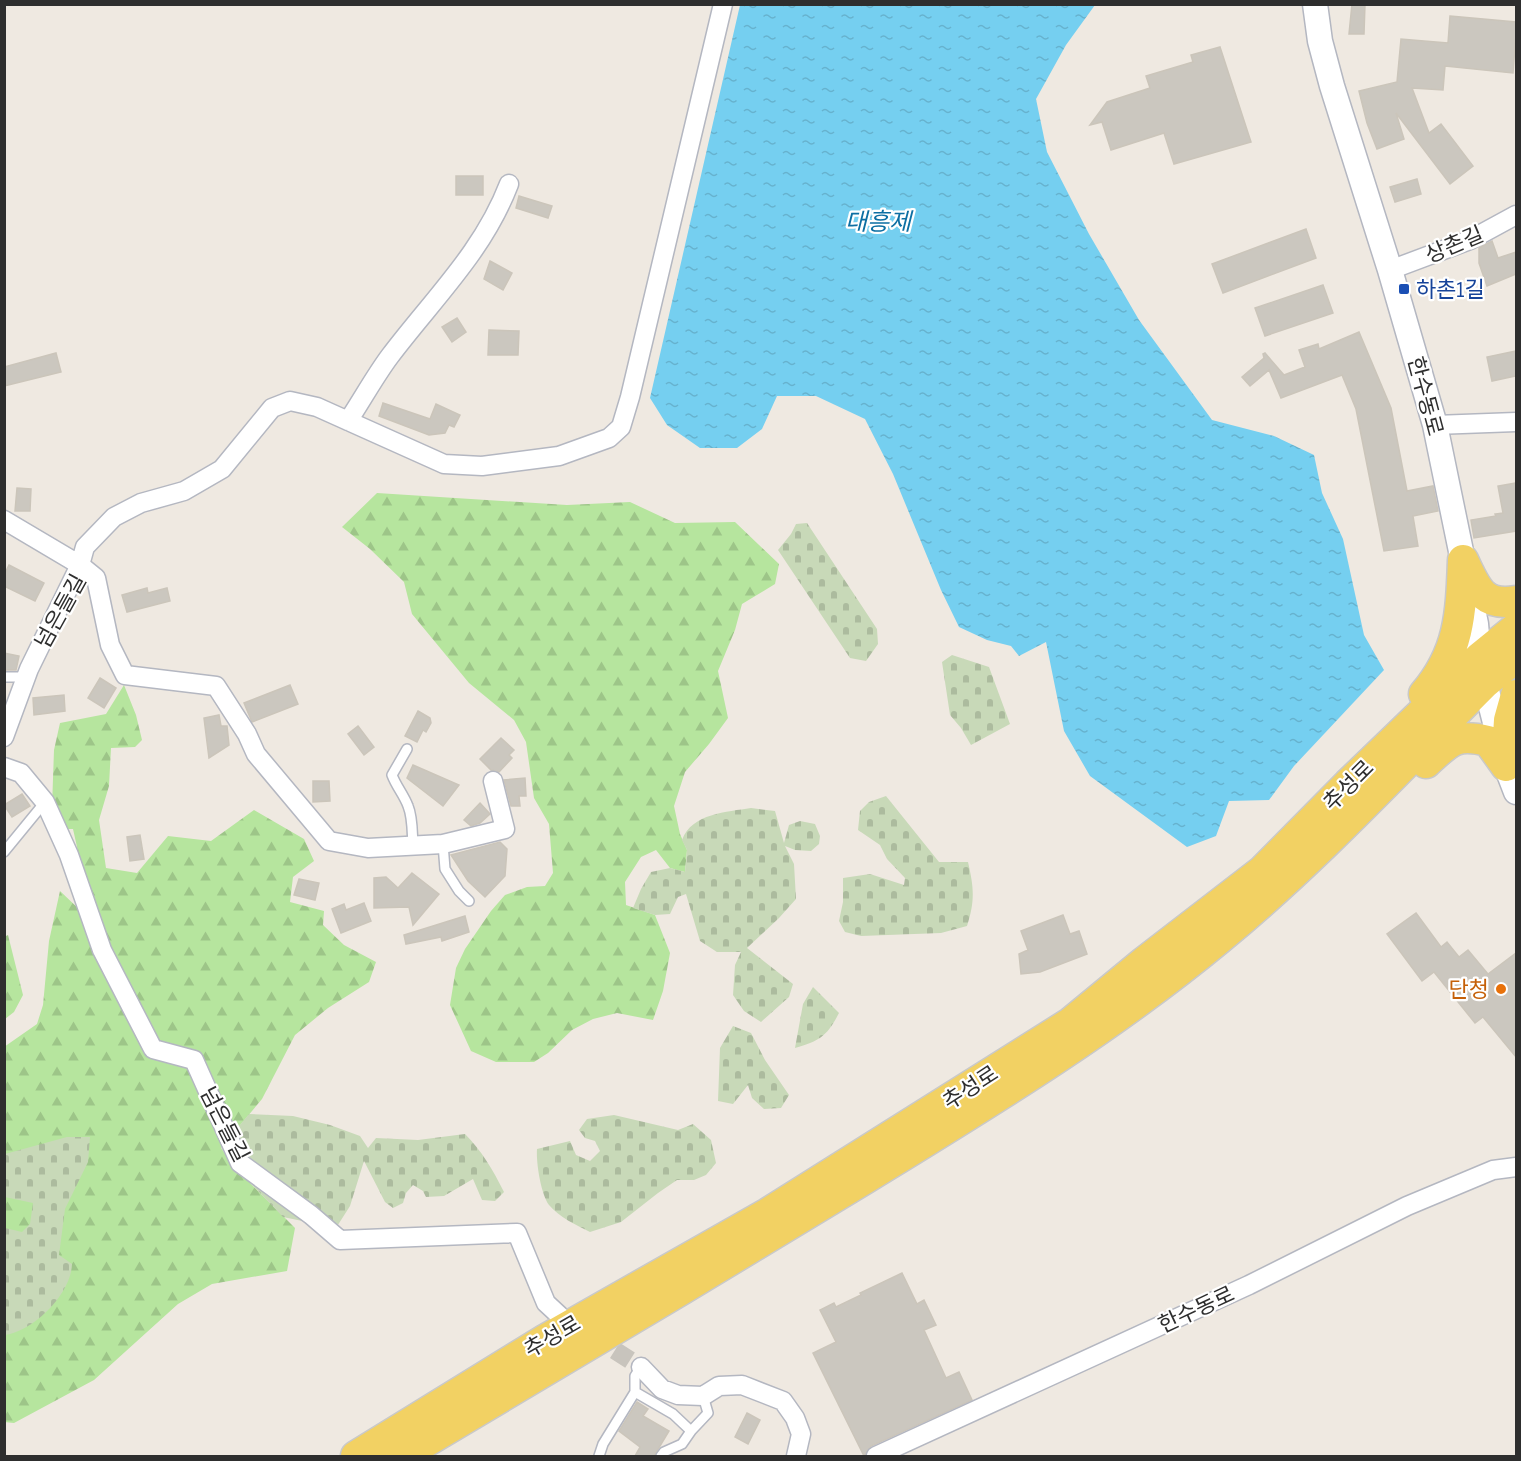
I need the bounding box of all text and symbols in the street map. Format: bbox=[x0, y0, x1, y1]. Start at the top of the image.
water label: 대흥제 bbox=[845, 208, 914, 237]
street label: 상촌길 bbox=[1421, 221, 1488, 270]
place label: 하촌1길 bbox=[1416, 277, 1484, 304]
marker: 하촌1길 bbox=[1397, 282, 1411, 296]
street label: 한수동로 bbox=[1401, 354, 1448, 439]
street label: 넘은들길 bbox=[30, 570, 93, 654]
street label: 추성로 bbox=[1318, 755, 1380, 817]
place label: 단청 bbox=[1449, 977, 1489, 1004]
marker: 단청 bbox=[1494, 982, 1508, 996]
street label: 추성로 bbox=[938, 1060, 1004, 1116]
street label: 넘은들길 bbox=[193, 1082, 254, 1167]
street label: 한수동로 bbox=[1154, 1281, 1239, 1340]
street label: 추성로 bbox=[520, 1310, 586, 1364]

